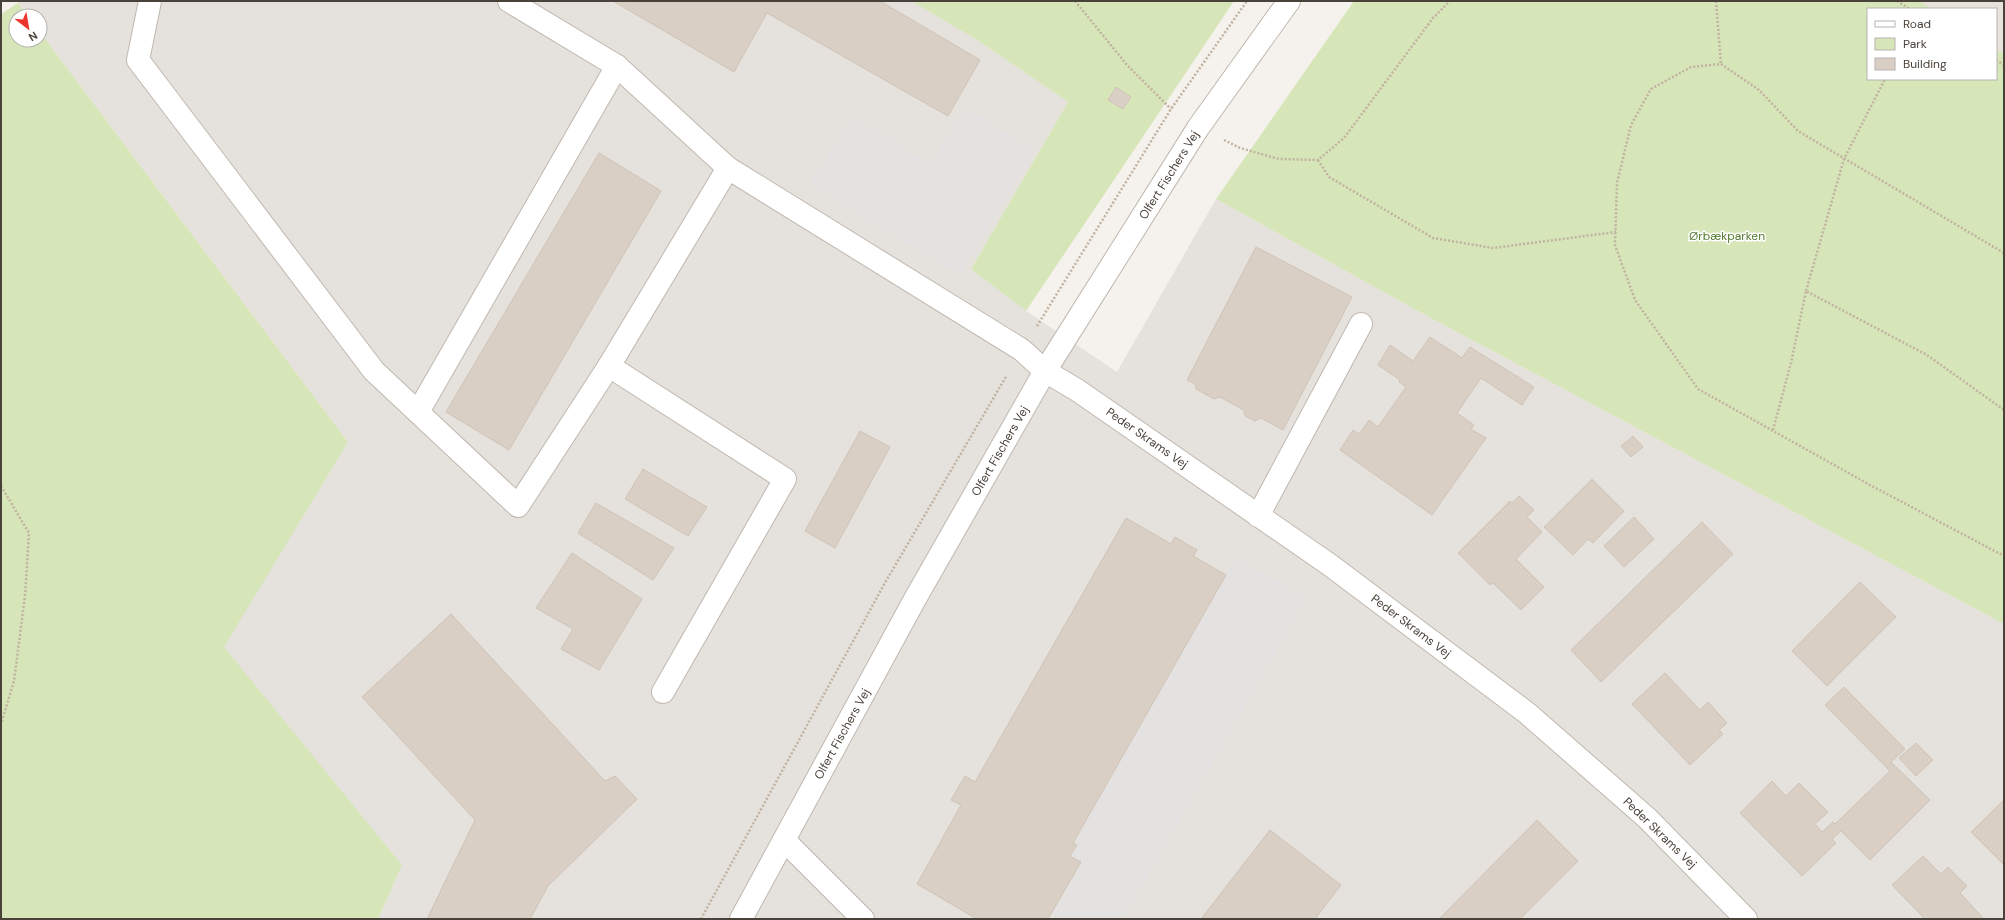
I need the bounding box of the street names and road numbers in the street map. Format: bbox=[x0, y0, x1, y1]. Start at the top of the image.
street label: Olfert Fischers Vej bbox=[1135, 128, 1203, 222]
street label: Olfert Fischers Vej bbox=[968, 403, 1032, 499]
street label: Peder Skrams Vej bbox=[1103, 404, 1191, 472]
street label: Peder Skrams Vej bbox=[1368, 591, 1454, 661]
street label: Olfert Fischers Vej bbox=[810, 686, 874, 782]
street label: Peder Skrams Vej bbox=[1620, 794, 1700, 872]

